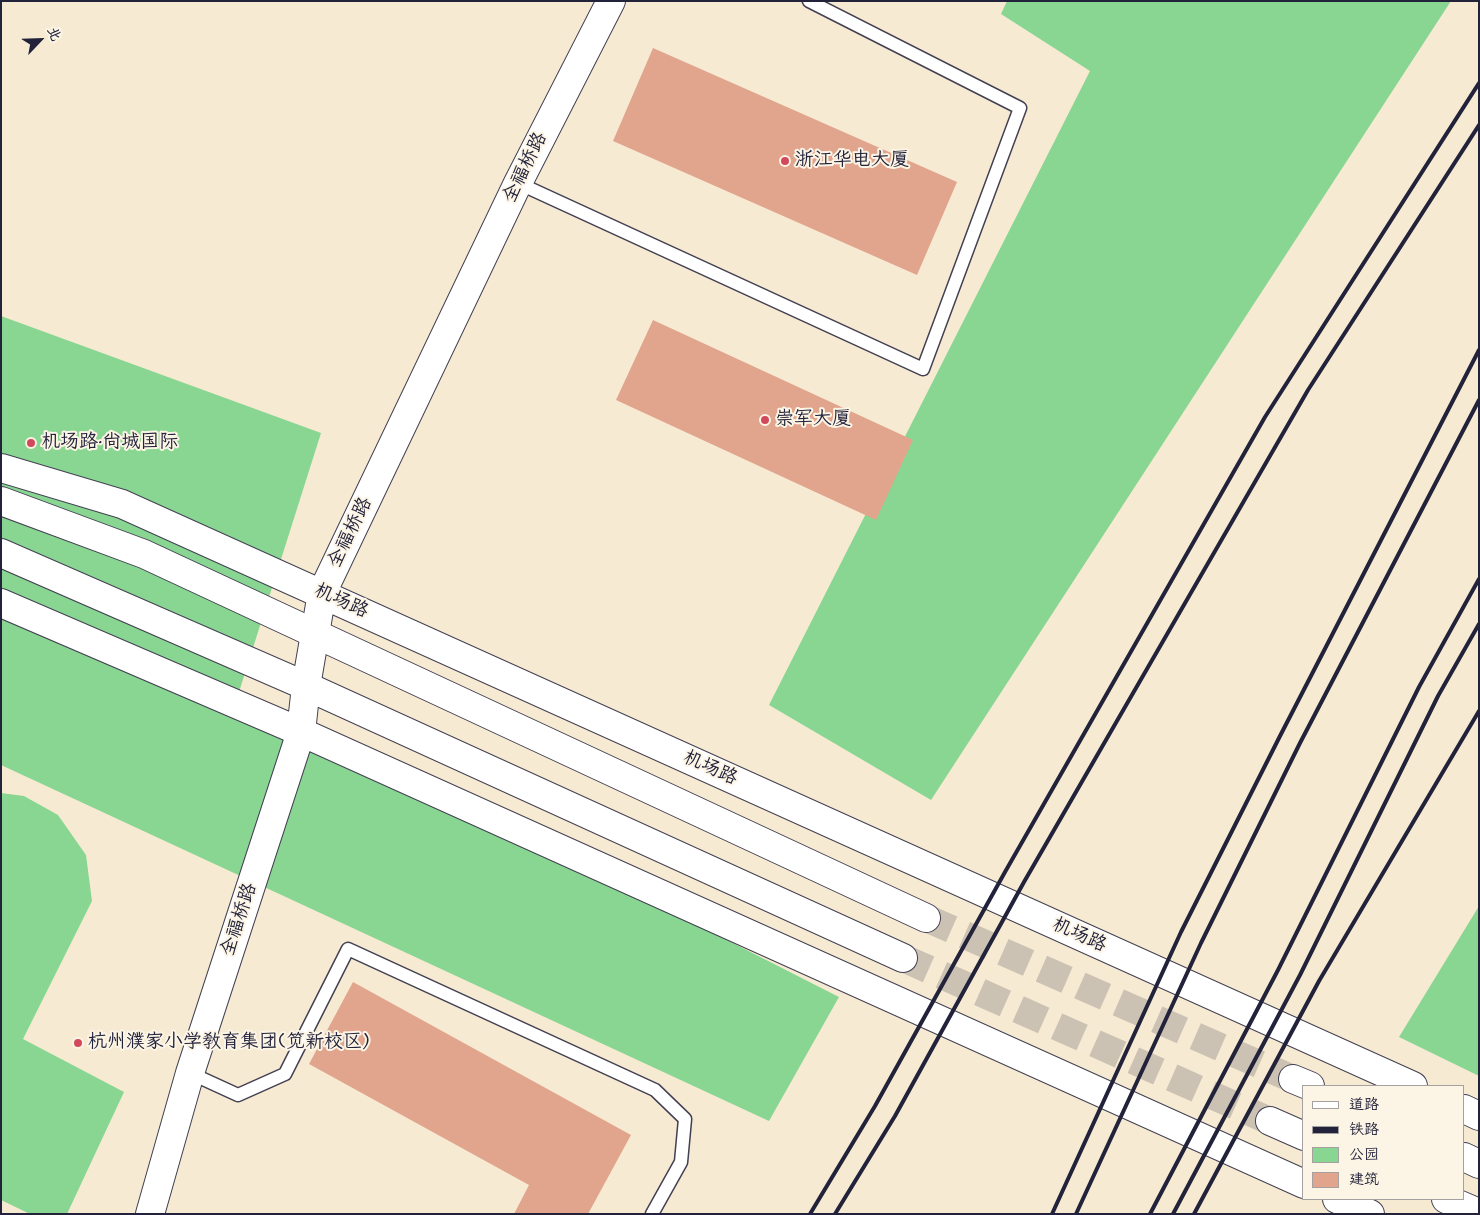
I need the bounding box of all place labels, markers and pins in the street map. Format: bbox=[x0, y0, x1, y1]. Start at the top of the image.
place label: 浙江华电大厦 bbox=[795, 150, 909, 172]
marker: 浙江华电大厦 bbox=[779, 155, 791, 167]
place label: 崇军大厦 bbox=[775, 409, 851, 431]
marker: 崇军大厦 bbox=[759, 414, 771, 426]
place label: 机场路·尚城国际 bbox=[41, 432, 178, 454]
marker: 机场路·尚城国际 bbox=[25, 437, 37, 449]
place label: 杭州濮家小学教育集团(笕新校区) bbox=[88, 1032, 369, 1054]
marker: 杭州濮家小学教育集团(笕新校区) bbox=[72, 1037, 84, 1049]

